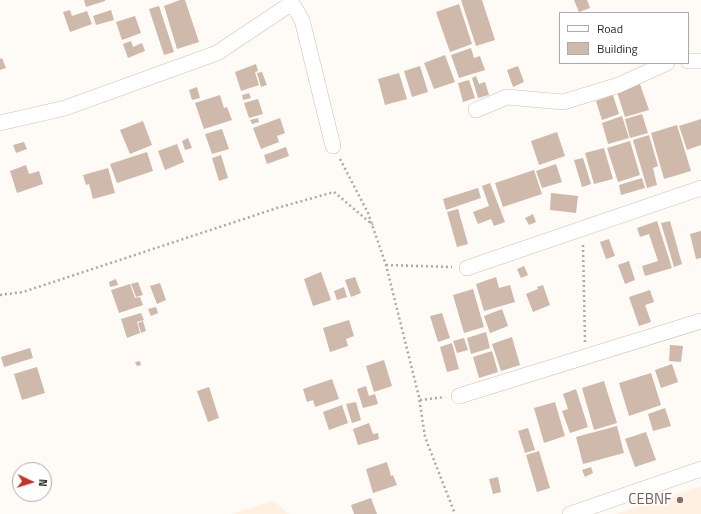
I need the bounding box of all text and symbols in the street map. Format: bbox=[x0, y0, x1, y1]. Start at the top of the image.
legend bbox=[559, 12, 689, 64]
text: Road bbox=[597, 19, 623, 38]
text: Building bbox=[597, 39, 638, 58]
north arrow bbox=[12, 462, 52, 502]
text: N bbox=[35, 478, 51, 487]
place label: CEBNF bbox=[628, 491, 672, 509]
marker: CEBNF bbox=[675, 495, 685, 505]

